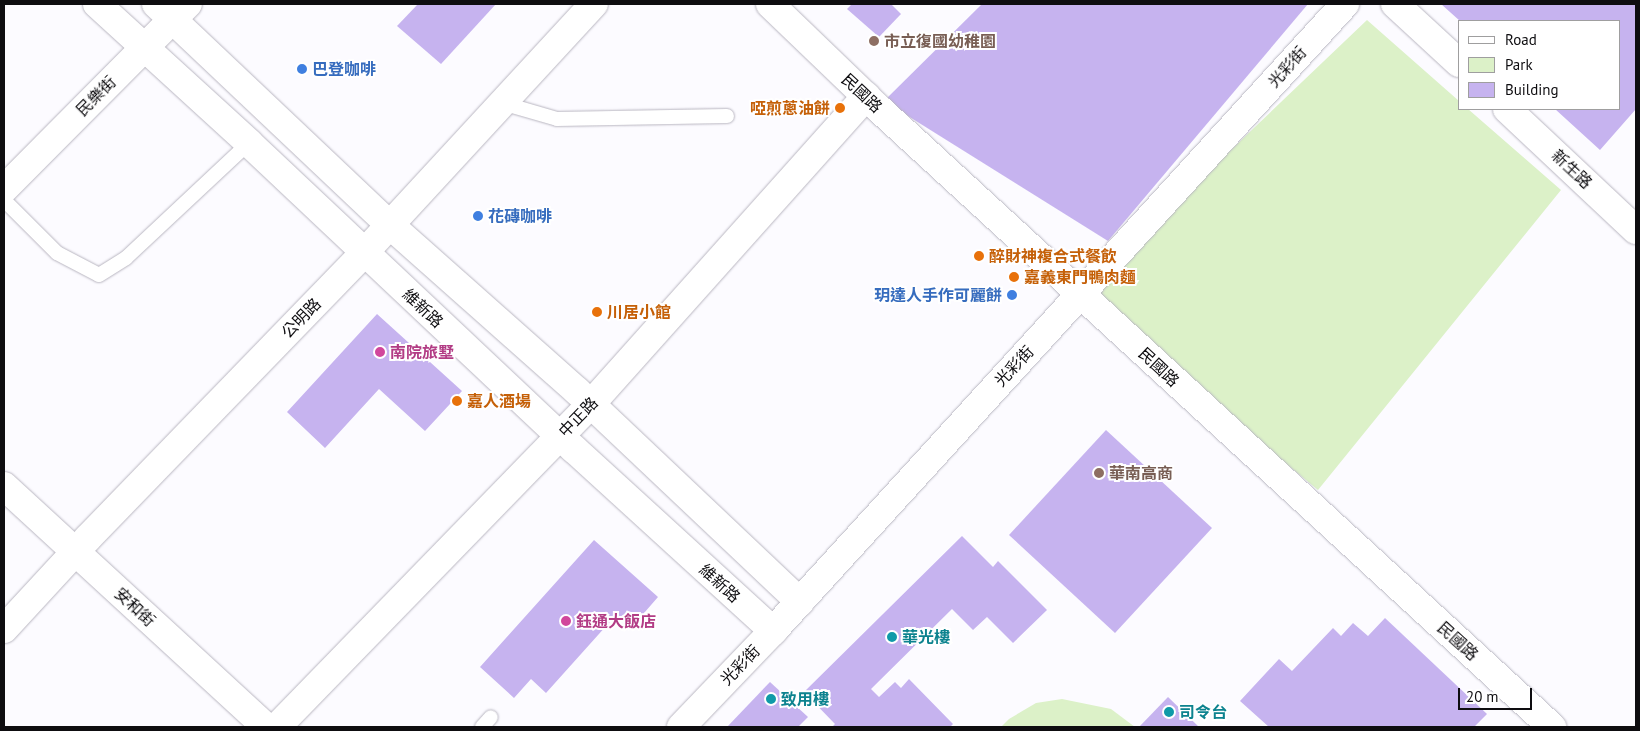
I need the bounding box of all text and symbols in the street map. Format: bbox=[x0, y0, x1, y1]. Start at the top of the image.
legend bbox=[1458, 20, 1620, 110]
text: Road bbox=[1505, 30, 1537, 49]
place label: 市立復國幼稚園 bbox=[884, 31, 996, 51]
marker: 市立復國幼稚園 bbox=[868, 35, 880, 47]
street label: 光彩街 bbox=[1264, 43, 1310, 91]
text: Park bbox=[1505, 55, 1533, 74]
place label: 巴登咖啡 bbox=[312, 59, 376, 79]
marker: 巴登咖啡 bbox=[296, 63, 308, 75]
street label: 民國路 bbox=[838, 70, 886, 116]
street label: 民樂街 bbox=[72, 72, 120, 120]
text: Building bbox=[1505, 80, 1559, 99]
place label: 啞煎蔥油餅 bbox=[750, 98, 830, 118]
marker: 啞煎蔥油餅 bbox=[834, 102, 846, 114]
street label: 新生路 bbox=[1548, 146, 1596, 192]
place label: 花磚咖啡 bbox=[488, 206, 552, 226]
marker: 花磚咖啡 bbox=[472, 210, 484, 222]
place label: 醉財神複合式餐飲 bbox=[989, 246, 1117, 266]
marker: 醉財神複合式餐飲 bbox=[973, 250, 985, 262]
place label: 嘉義東門鴨肉麵 bbox=[1024, 267, 1136, 287]
marker: 嘉義東門鴨肉麵 bbox=[1008, 271, 1020, 283]
street label: 維新路 bbox=[399, 285, 447, 331]
place label: 玥達人手作可麗餅 bbox=[874, 285, 1002, 305]
marker: 玥達人手作可麗餅 bbox=[1006, 289, 1018, 301]
street label: 公明路 bbox=[277, 294, 325, 342]
place label: 川居小館 bbox=[607, 302, 671, 322]
marker: 川居小館 bbox=[591, 306, 603, 318]
place label: 南院旅墅 bbox=[390, 342, 454, 362]
street label: 光彩街 bbox=[991, 342, 1037, 390]
street label: 民國路 bbox=[1135, 344, 1183, 390]
marker: 南院旅墅 bbox=[374, 346, 386, 358]
place label: 嘉人酒場 bbox=[467, 391, 531, 411]
street label: 中正路 bbox=[554, 393, 602, 441]
marker: 嘉人酒場 bbox=[451, 395, 463, 407]
place label: 華南高商 bbox=[1109, 463, 1173, 483]
marker: 華南高商 bbox=[1093, 467, 1105, 479]
street label: 維新路 bbox=[696, 560, 744, 606]
street label: 安和街 bbox=[111, 584, 159, 630]
place label: 鈺通大飯店 bbox=[576, 611, 656, 631]
marker: 鈺通大飯店 bbox=[560, 615, 572, 627]
street label: 民國路 bbox=[1434, 618, 1482, 664]
place label: 華光樓 bbox=[902, 627, 950, 647]
marker: 華光樓 bbox=[886, 631, 898, 643]
street label: 光彩街 bbox=[716, 641, 764, 689]
scale bar bbox=[1460, 678, 1534, 710]
text: 20 m bbox=[1466, 687, 1499, 706]
place label: 致用樓 bbox=[781, 689, 829, 709]
marker: 致用樓 bbox=[765, 693, 777, 705]
place label: 司令台 bbox=[1179, 702, 1227, 722]
marker: 司令台 bbox=[1163, 706, 1175, 718]

